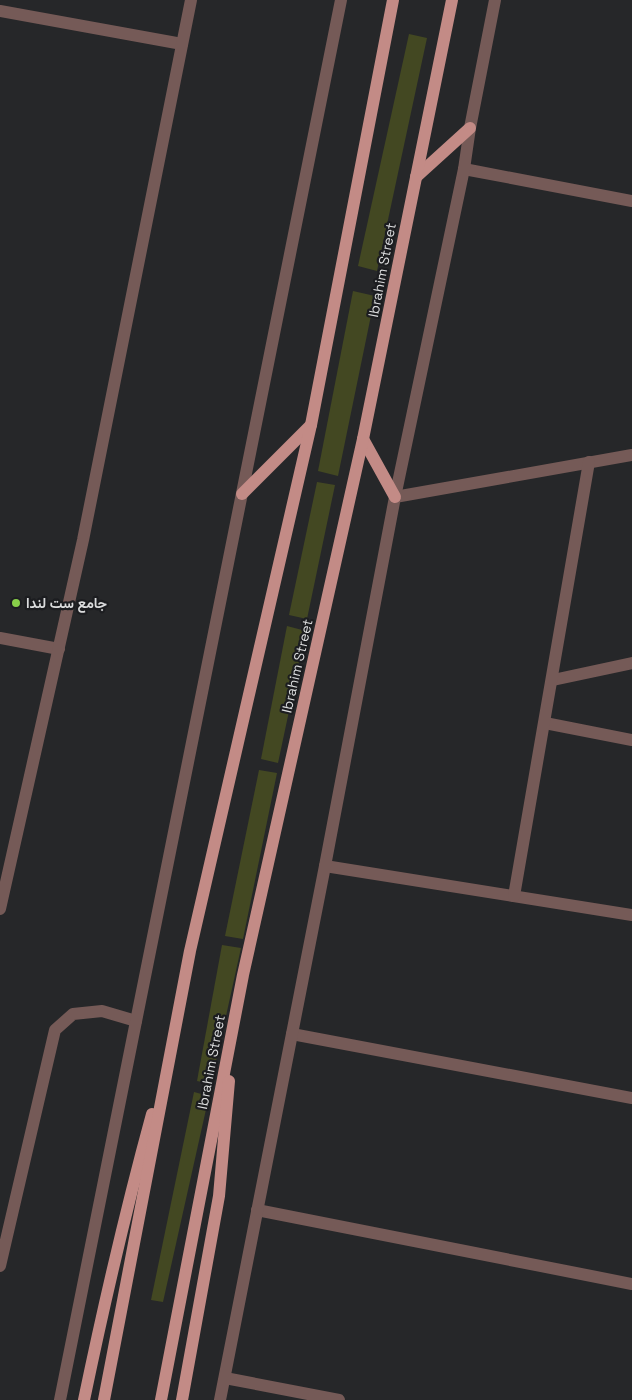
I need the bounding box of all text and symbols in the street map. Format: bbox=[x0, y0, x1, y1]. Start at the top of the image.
street label: Ibrahim Street bbox=[364, 221, 400, 319]
place label: جامع ست لندا bbox=[26, 594, 108, 613]
marker: جامع ست لندا bbox=[10, 597, 22, 609]
street label: Ibrahim Street bbox=[277, 617, 317, 715]
street label: Ibrahim Street bbox=[193, 1013, 229, 1111]

